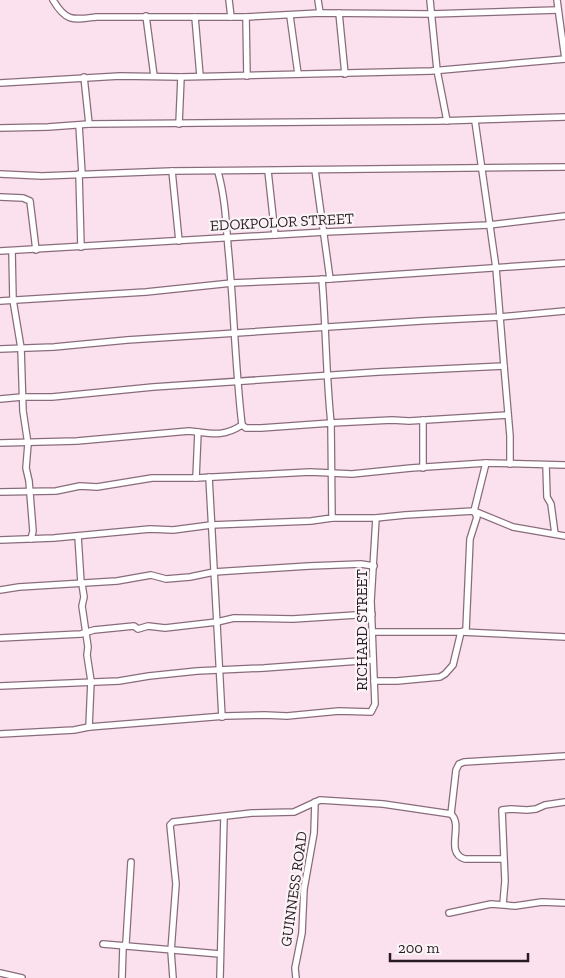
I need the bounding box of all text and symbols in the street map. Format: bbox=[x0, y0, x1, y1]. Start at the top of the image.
street label: EDOKPOLOR STREET bbox=[210, 209, 354, 235]
street label: RICHARD STREET bbox=[353, 569, 371, 691]
street label: GUINNESS ROAD bbox=[277, 830, 311, 948]
scale bar bbox=[390, 930, 528, 962]
text: 200 m bbox=[398, 939, 439, 957]

